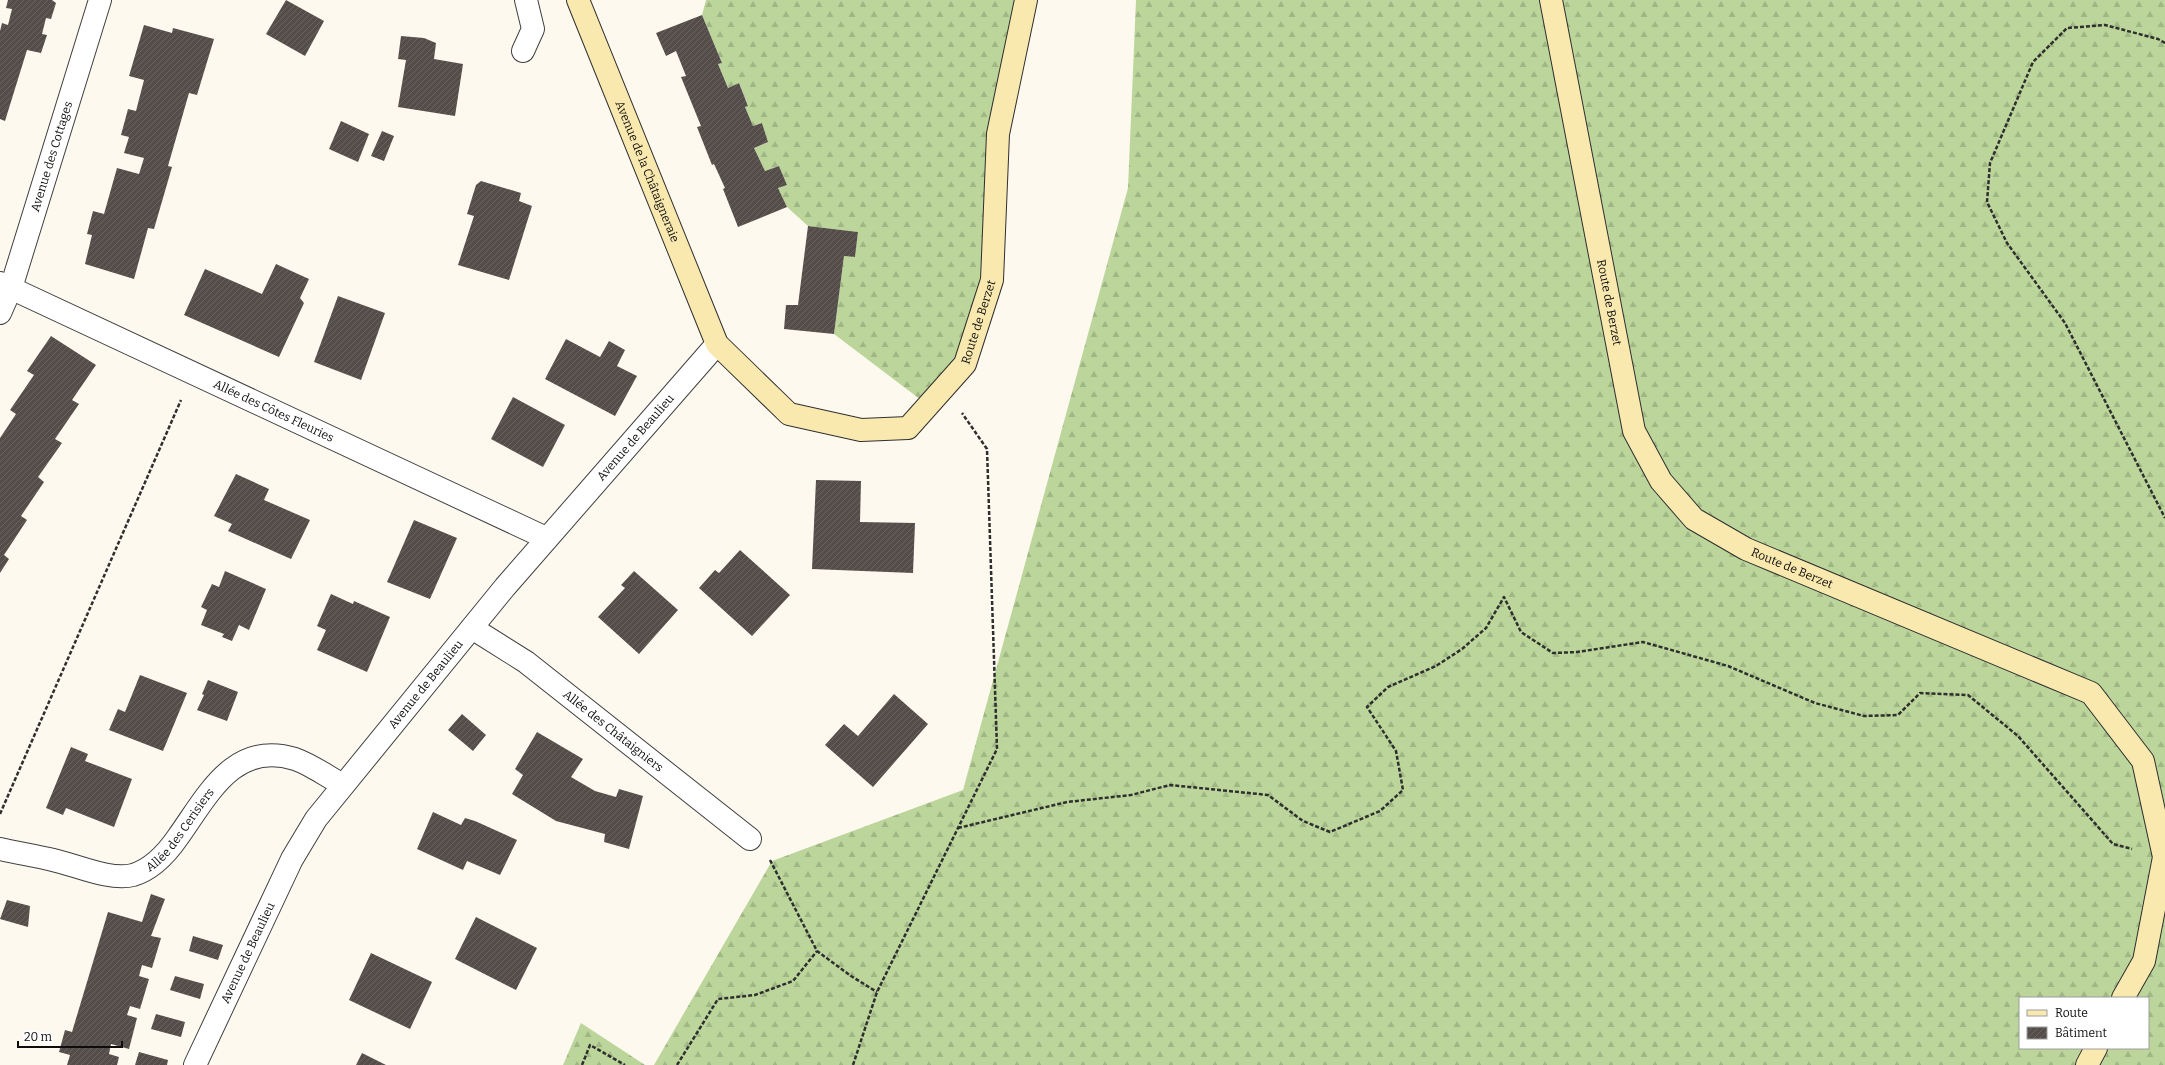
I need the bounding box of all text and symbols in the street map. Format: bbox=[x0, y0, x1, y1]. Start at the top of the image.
street label: Avenue des Cottages bbox=[28, 99, 75, 213]
street label: Avenue de la Châtaigneraie bbox=[612, 99, 682, 244]
street label: Route de Berzet bbox=[1594, 258, 1625, 347]
street label: Route de Berzet bbox=[958, 278, 999, 366]
street label: Allée des Côtes Fleuries bbox=[211, 377, 336, 445]
street label: Avenue de Beaulieu bbox=[594, 391, 677, 484]
street label: Route de Berzet bbox=[1749, 545, 1836, 592]
street label: Avenue de Beaulieu bbox=[385, 637, 466, 731]
street label: Allée des Châtaigniers bbox=[560, 687, 666, 775]
street label: Allée des Cerisiers bbox=[143, 785, 217, 874]
street label: Avenue de Beaulieu bbox=[218, 900, 278, 1006]
legend bbox=[2019, 997, 2149, 1049]
text: Route bbox=[2055, 1006, 2088, 1020]
scale bar bbox=[18, 1023, 122, 1049]
text: Bâtiment bbox=[2055, 1026, 2108, 1040]
text: 20 m bbox=[24, 1030, 53, 1044]

